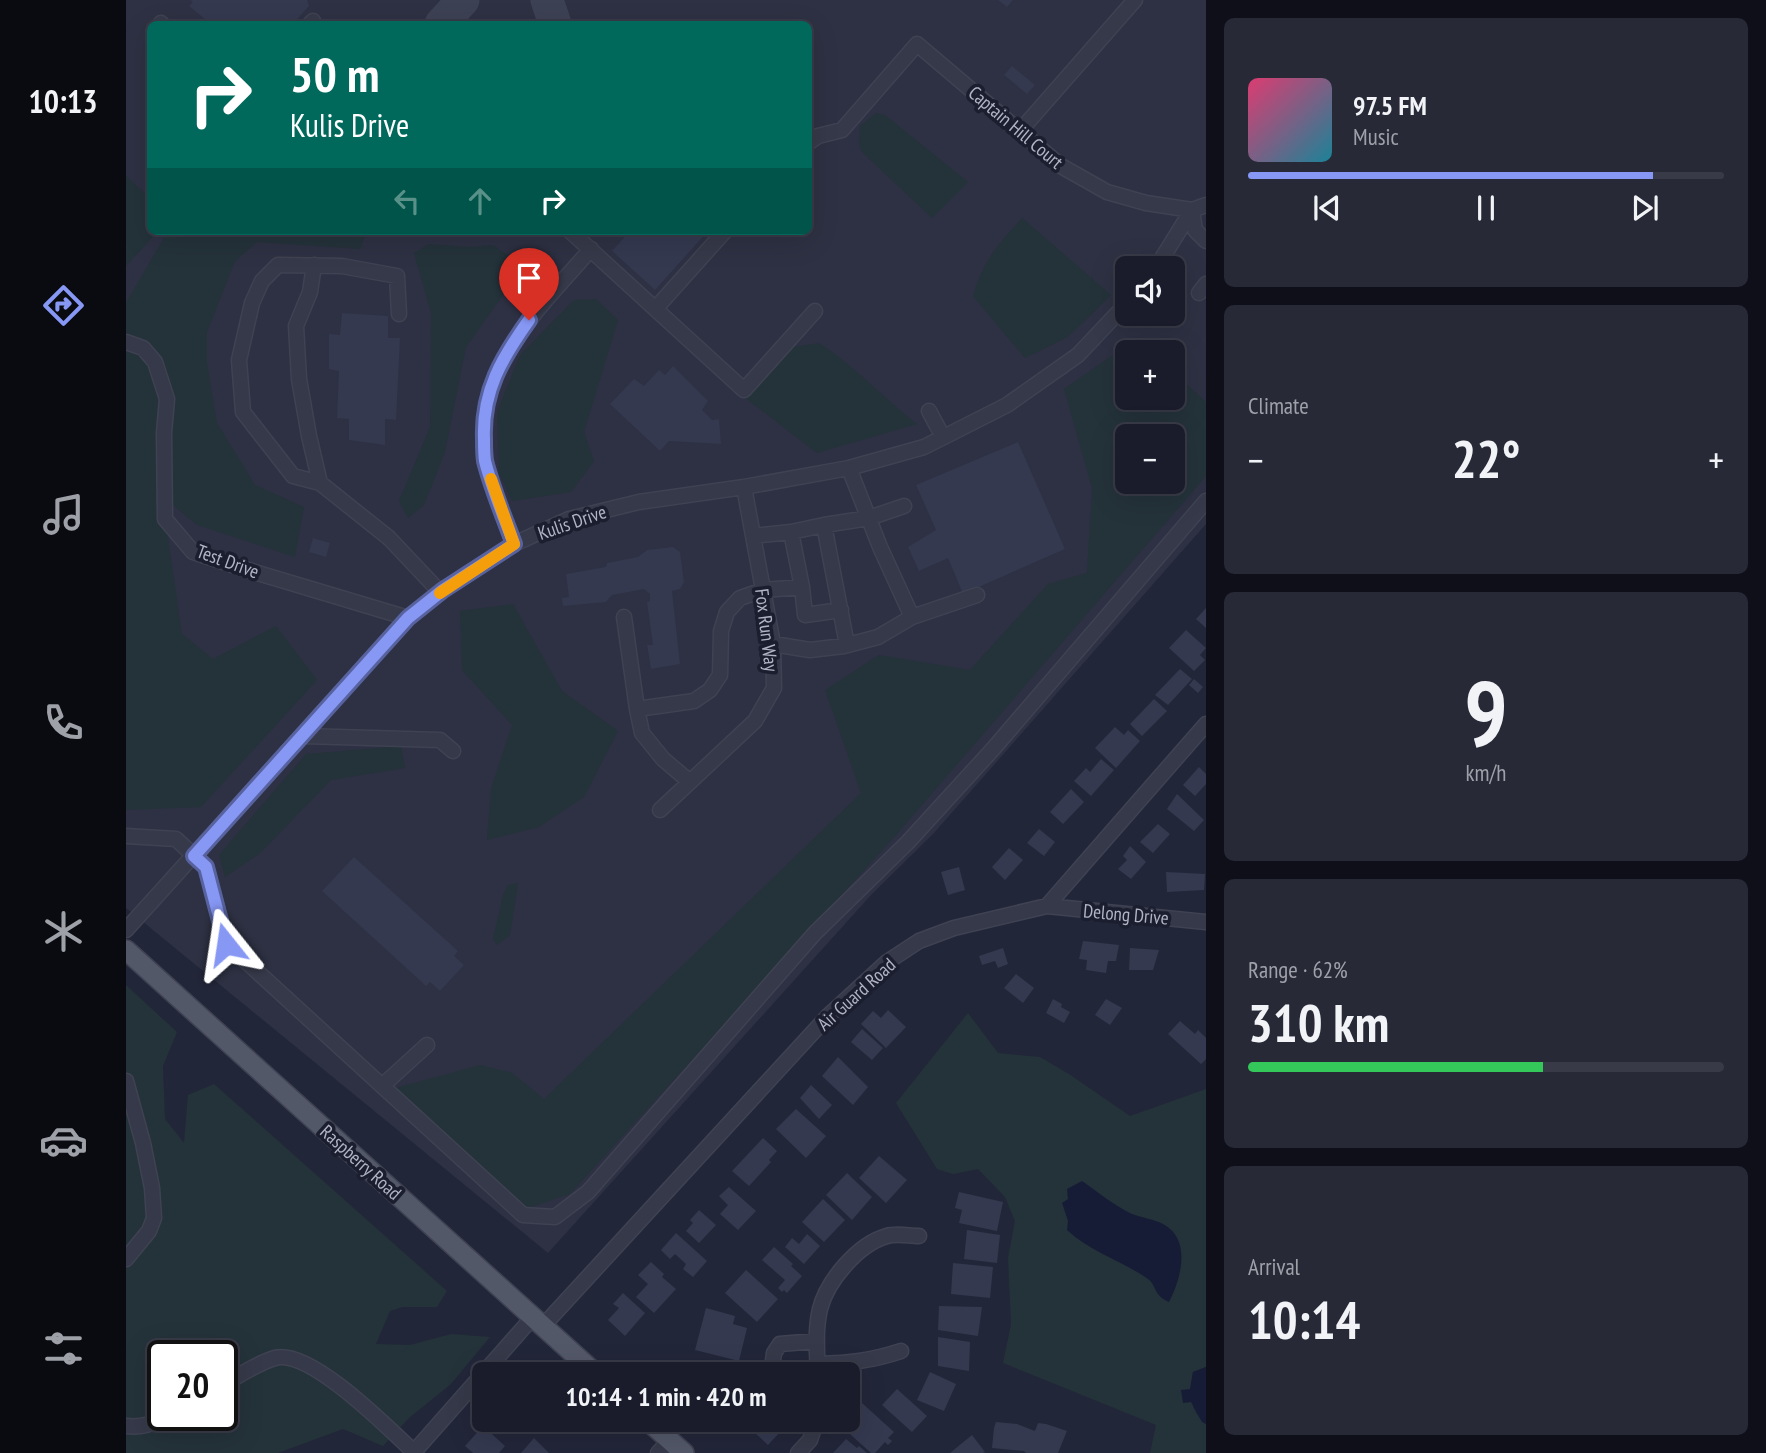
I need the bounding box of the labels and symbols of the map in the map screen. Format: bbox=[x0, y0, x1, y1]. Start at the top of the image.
street label: Captain Hill Court bbox=[964, 80, 1069, 174]
pin bbox=[499, 248, 559, 320]
street label: Kulis Drive bbox=[535, 499, 609, 545]
street label: Test Drive bbox=[194, 539, 263, 583]
street label: Fox Run Way bbox=[750, 587, 784, 674]
street label: Delong Drive bbox=[1082, 898, 1170, 930]
position arrow bbox=[189, 907, 263, 981]
street label: Air Guard Road bbox=[812, 952, 900, 1036]
street label: Raspberry Road bbox=[315, 1119, 407, 1205]
speed limit sign: 20 bbox=[147, 1340, 238, 1431]

